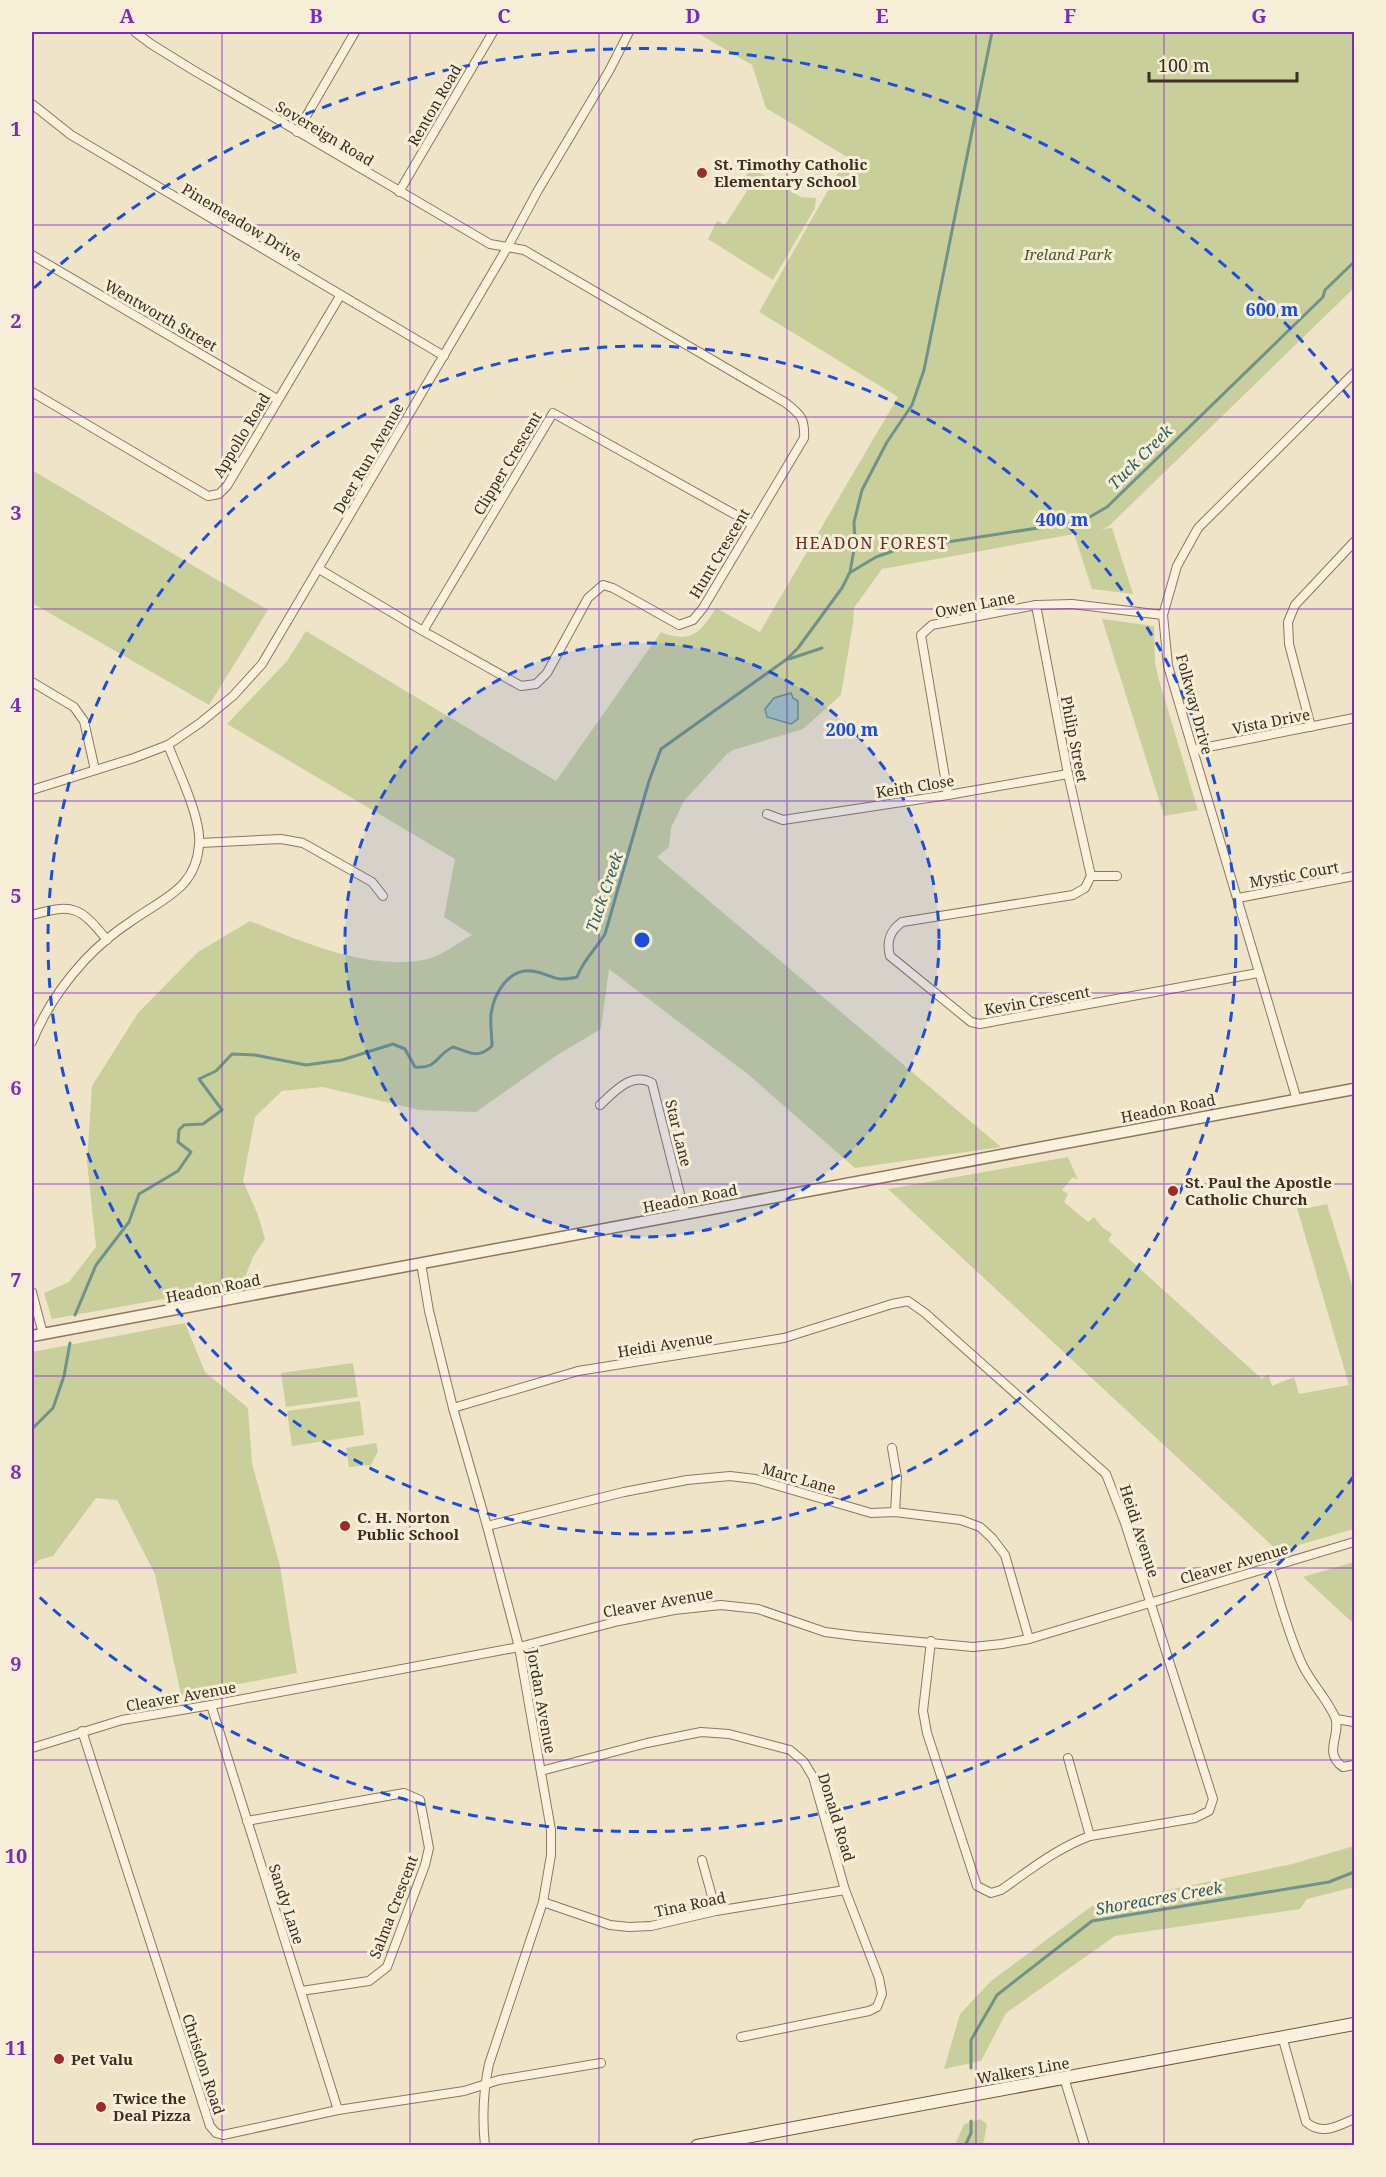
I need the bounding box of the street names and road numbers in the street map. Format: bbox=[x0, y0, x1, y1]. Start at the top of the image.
street label: Renton Road bbox=[403, 61, 465, 149]
street label: Sovereign Road bbox=[272, 96, 378, 170]
street label: Pinemeadow Drive bbox=[178, 178, 306, 266]
street label: Wentworth Street bbox=[101, 275, 221, 355]
street label: Appollo Road bbox=[208, 389, 274, 481]
street label: Deer Run Avenue bbox=[328, 399, 408, 517]
street label: Clipper Crescent bbox=[468, 407, 546, 519]
street label: Hunt Crescent bbox=[684, 504, 754, 602]
street label: Owen Lane bbox=[933, 586, 1017, 622]
street label: Folkway Drive bbox=[1172, 652, 1218, 756]
street label: Philip Street bbox=[1057, 694, 1093, 784]
street label: Vista Drive bbox=[1230, 704, 1312, 738]
street label: Keith Close bbox=[874, 770, 956, 802]
street label: Mystic Court bbox=[1248, 856, 1340, 892]
street label: Kevin Crescent bbox=[983, 981, 1091, 1019]
street label: Headon Road bbox=[1119, 1089, 1217, 1127]
street label: Star Lane bbox=[661, 1097, 697, 1169]
street label: Headon Road bbox=[641, 1179, 739, 1217]
street label: Headon Road bbox=[164, 1269, 262, 1307]
street label: Heidi Avenue bbox=[616, 1327, 714, 1361]
street label: Marc Lane bbox=[760, 1458, 838, 1498]
street label: Heidi Avenue bbox=[1116, 1482, 1164, 1580]
street label: Cleaver Avenue bbox=[1178, 1538, 1290, 1588]
street label: Cleaver Avenue bbox=[601, 1582, 715, 1622]
street label: Jordan Avenue bbox=[523, 1646, 561, 1755]
street label: Cleaver Avenue bbox=[124, 1676, 238, 1716]
street label: Donald Road bbox=[814, 1770, 860, 1864]
street label: Salma Crescent bbox=[364, 1852, 422, 1962]
street label: Sandy Lane bbox=[265, 1861, 309, 1947]
street label: Tina Road bbox=[653, 1887, 727, 1921]
street label: Chrisdon Road bbox=[178, 2011, 230, 2117]
street label: Walkers Line bbox=[975, 2052, 1071, 2088]

